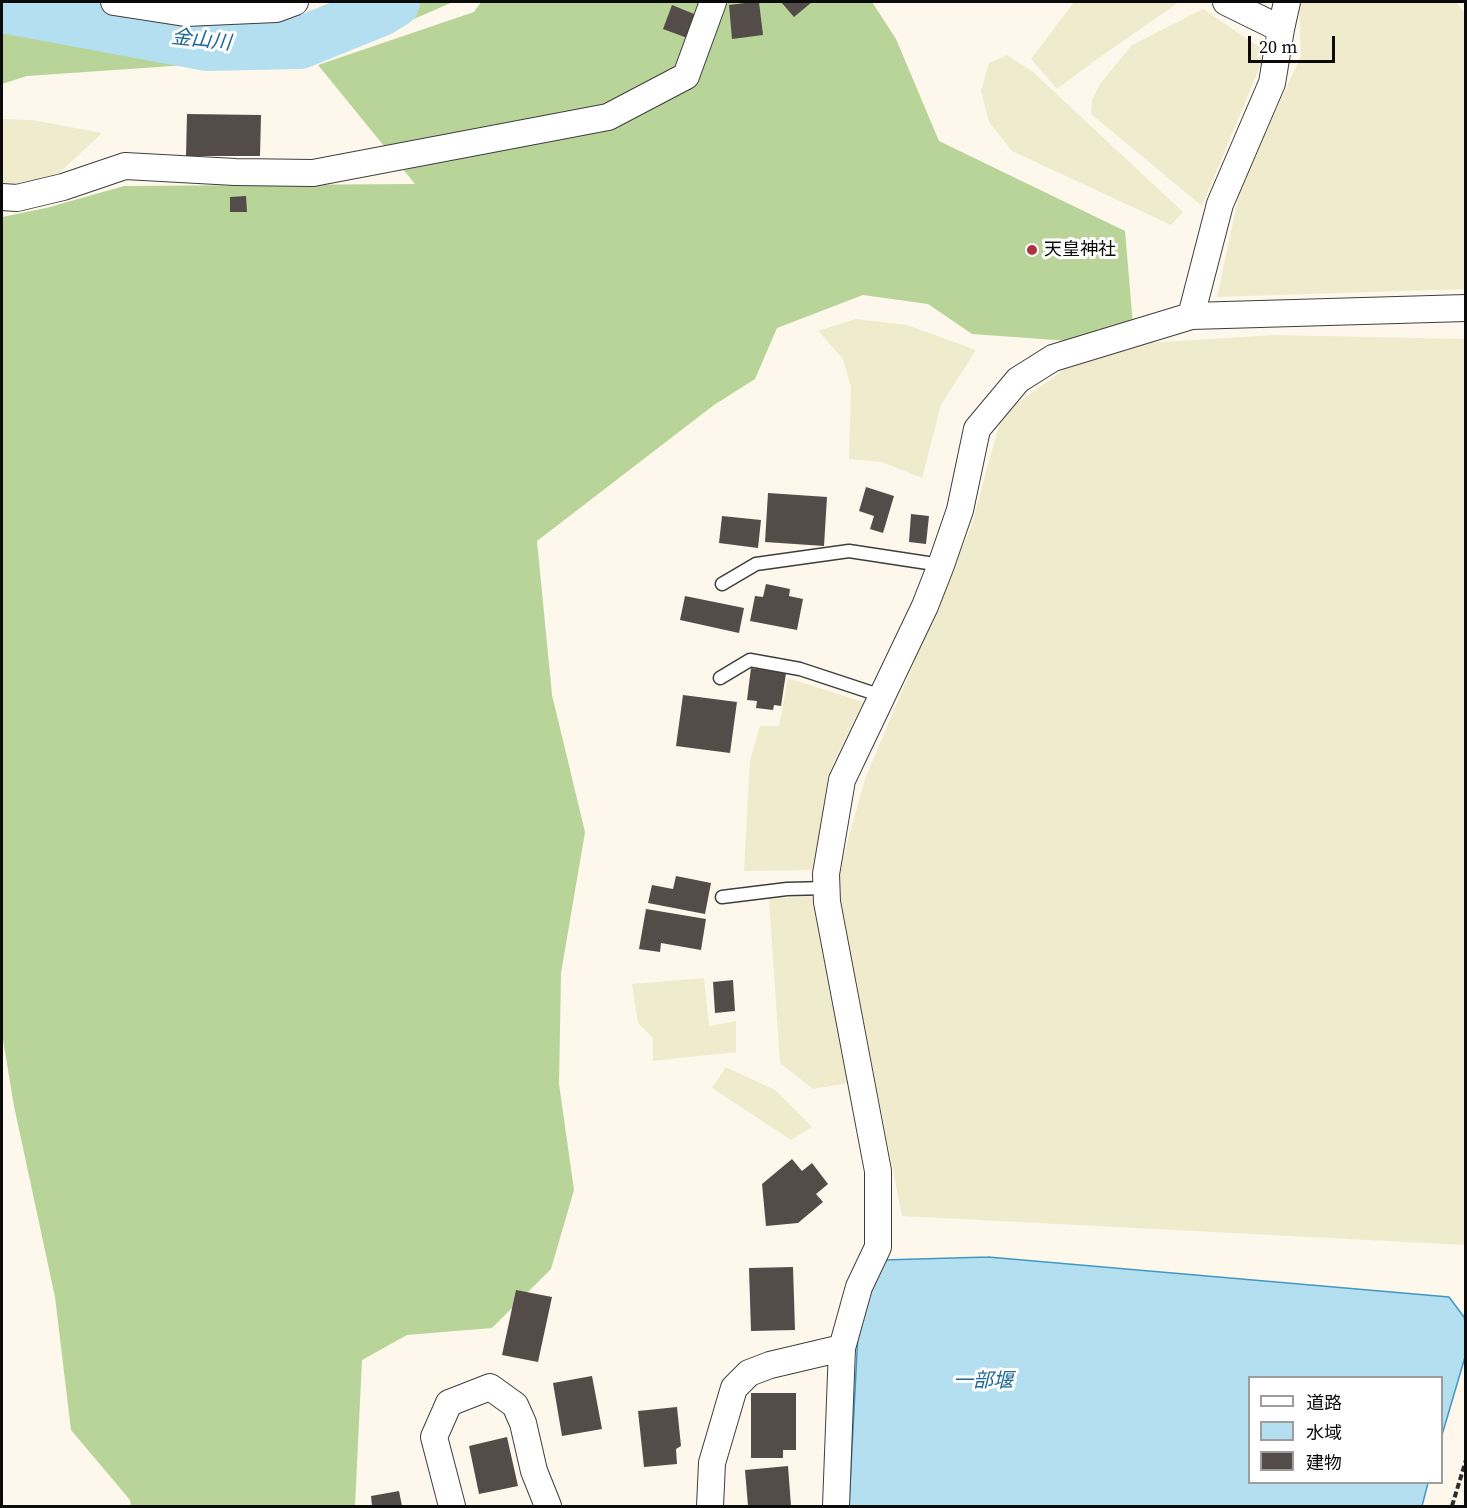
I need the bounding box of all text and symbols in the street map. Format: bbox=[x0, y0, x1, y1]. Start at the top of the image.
scale bar bbox=[1251, 24, 1338, 62]
water label: 金山川 bbox=[170, 26, 232, 56]
text: 20 m bbox=[1259, 34, 1297, 59]
place label: 天皇神社 bbox=[1044, 239, 1116, 261]
marker: 天皇神社 bbox=[1025, 243, 1039, 257]
water label: 一部堰 bbox=[953, 1370, 1013, 1394]
legend bbox=[1248, 1376, 1443, 1484]
text: 道路 bbox=[1306, 1390, 1342, 1415]
text: 水域 bbox=[1306, 1420, 1342, 1445]
text: 建物 bbox=[1306, 1450, 1342, 1475]

